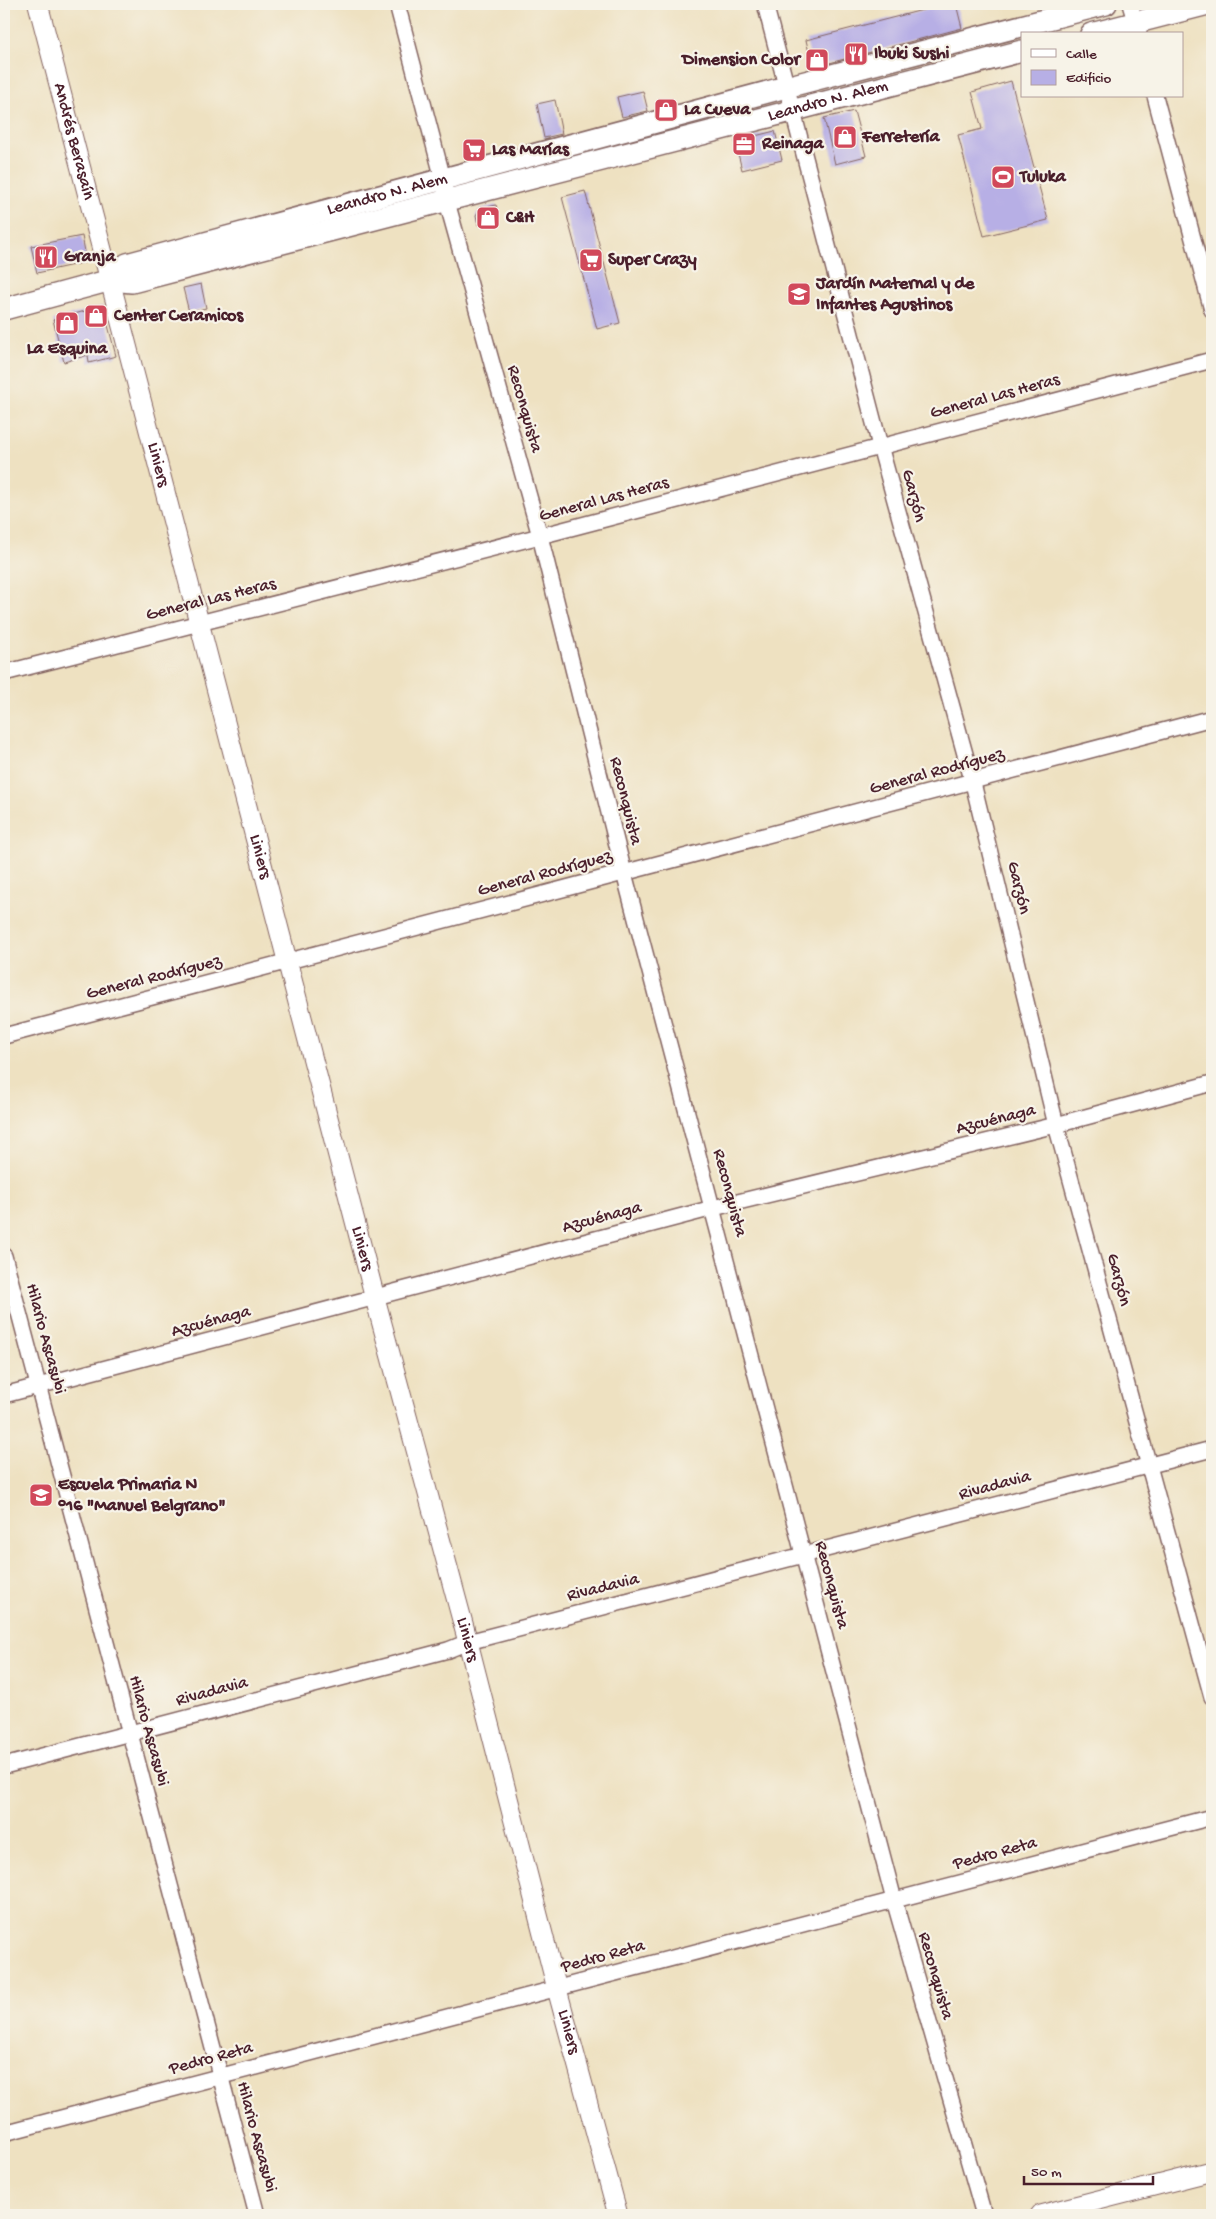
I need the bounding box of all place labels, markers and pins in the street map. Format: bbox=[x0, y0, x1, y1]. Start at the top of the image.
restaurant icon: Ibuki Sushi bbox=[843, 41, 869, 67]
place label: Ibuki Sushi bbox=[874, 44, 950, 65]
shop icon: Dimension Color bbox=[804, 47, 830, 73]
place label: Dimension Color bbox=[680, 50, 803, 71]
shop icon: La Cueva bbox=[653, 97, 679, 123]
place label: La Cueva bbox=[684, 100, 751, 121]
shop icon: Ferretería bbox=[832, 124, 858, 150]
place label: Ferretería bbox=[861, 127, 940, 148]
office icon: Reinaga bbox=[731, 131, 757, 157]
place label: Reinaga bbox=[761, 134, 824, 155]
supermarket icon: Las Marías bbox=[461, 137, 487, 163]
place label: Las Marías bbox=[492, 140, 570, 161]
sports icon: Tuluka bbox=[990, 164, 1016, 190]
place label: Tuluka bbox=[1018, 167, 1067, 188]
shop icon: C&H bbox=[475, 205, 501, 231]
place label: C&H bbox=[505, 208, 535, 229]
restaurant icon: Granja bbox=[33, 244, 59, 270]
place label: Granja bbox=[64, 247, 117, 268]
supermarket icon: Super Crazy bbox=[578, 247, 604, 273]
place label: Super Crazy bbox=[608, 250, 697, 271]
place label: Jardín Maternal y de Infantes Agustinos bbox=[815, 274, 975, 316]
school or university icon: Jardín Maternal y de Infantes Agustinos bbox=[786, 281, 812, 307]
shop icon: Center Ceramicos bbox=[83, 303, 109, 329]
place label: Center Ceramicos bbox=[113, 306, 244, 327]
shop icon: La Esquina bbox=[54, 310, 80, 336]
place label: La Esquina bbox=[27, 339, 108, 360]
place label: Escuela Primaria N °16 "Manuel Belgrano" bbox=[58, 1475, 226, 1517]
school or university icon: Escuela Primaria N °16 "Manuel Belgrano" bbox=[28, 1482, 54, 1508]

